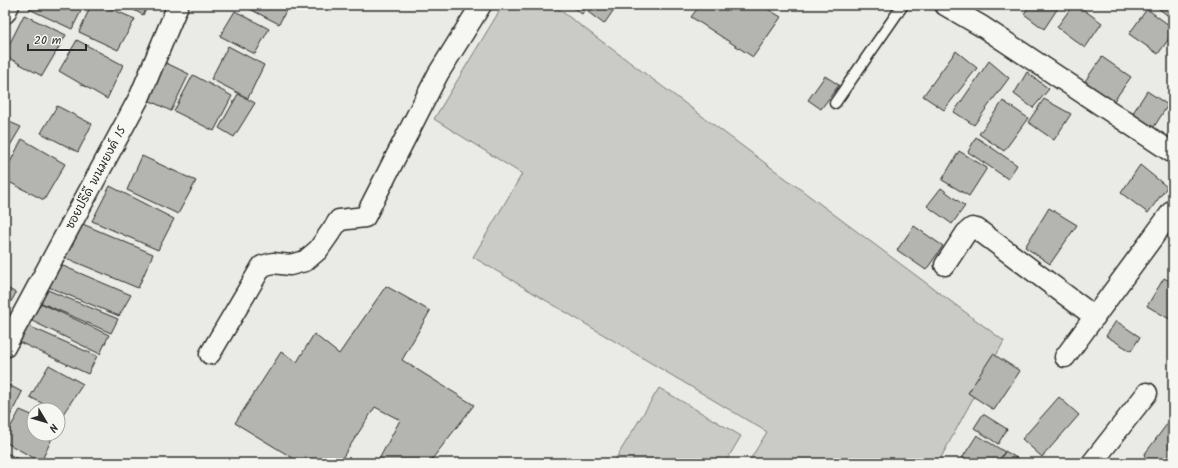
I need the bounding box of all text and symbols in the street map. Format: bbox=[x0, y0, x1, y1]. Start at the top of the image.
scale bar bbox=[28, 26, 86, 52]
text: 20 m bbox=[34, 31, 62, 50]
street label: ซอยปรีดี พนมยงค์ 15 bbox=[61, 122, 132, 233]
north arrow bbox=[26, 402, 66, 442]
text: N bbox=[44, 419, 62, 436]

